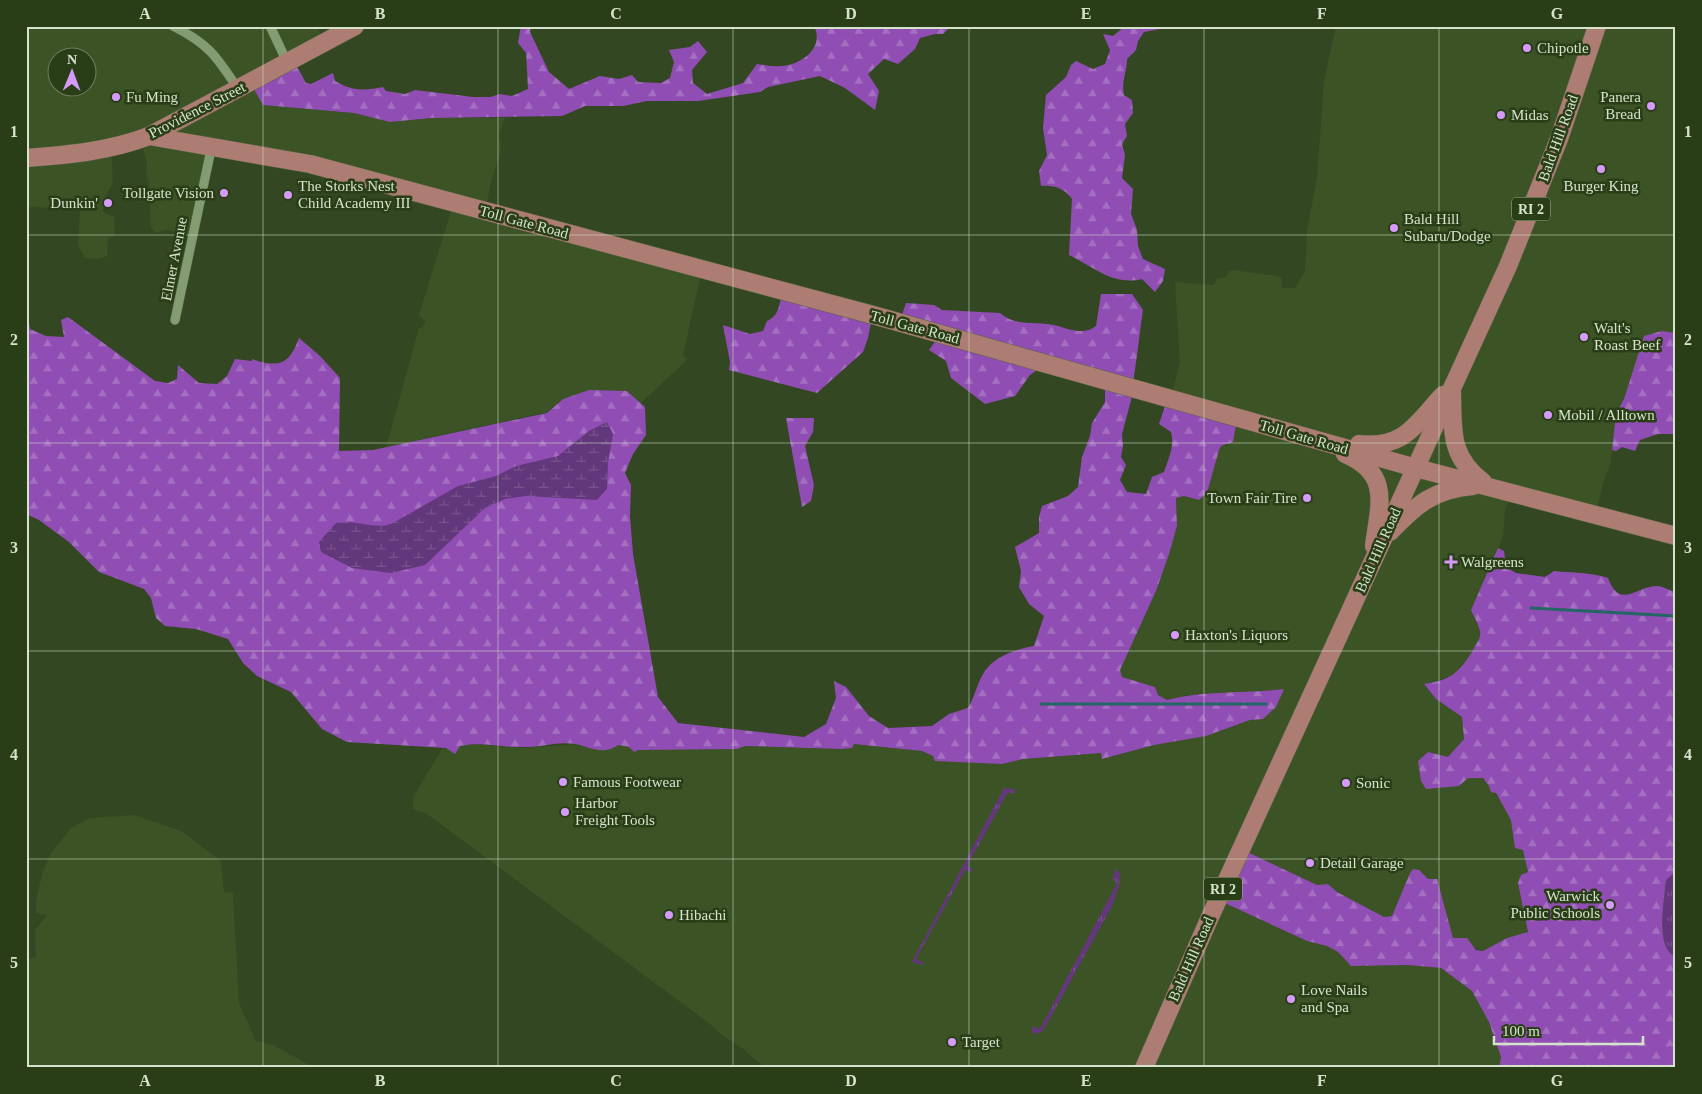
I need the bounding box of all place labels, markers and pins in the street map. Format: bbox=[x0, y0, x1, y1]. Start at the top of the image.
place label: Chipotle bbox=[1537, 40, 1589, 56]
marker: Chipotle bbox=[1521, 42, 1533, 54]
place label: Fu Ming bbox=[126, 89, 179, 105]
place label: Panera Bread bbox=[1600, 89, 1641, 122]
marker: Fu Ming bbox=[110, 91, 122, 103]
marker: Panera Bread bbox=[1645, 100, 1657, 112]
place label: Midas bbox=[1511, 107, 1549, 123]
marker: Midas bbox=[1495, 109, 1507, 121]
marker: Burger King bbox=[1595, 163, 1607, 175]
place label: The Storks Nest Child Academy III bbox=[298, 178, 410, 211]
place label: Burger King bbox=[1563, 178, 1639, 194]
place label: Tollgate Vision bbox=[122, 185, 214, 201]
marker: Tollgate Vision bbox=[218, 187, 230, 199]
marker: The Storks Nest Child Academy III bbox=[282, 189, 294, 201]
place label: Dunkin' bbox=[50, 195, 98, 211]
marker: Dunkin' bbox=[102, 197, 114, 209]
place label: Bald Hill Subaru/Dodge bbox=[1404, 211, 1491, 244]
marker: Bald Hill Subaru/Dodge bbox=[1388, 222, 1400, 234]
place label: Walt's Roast Beef bbox=[1594, 320, 1660, 353]
marker: Walt's Roast Beef bbox=[1578, 331, 1590, 343]
place label: Mobil / Alltown bbox=[1558, 407, 1655, 423]
marker: Mobil / Alltown bbox=[1542, 409, 1554, 421]
place label: Town Fair Tire bbox=[1207, 490, 1297, 506]
marker: Town Fair Tire bbox=[1301, 492, 1313, 504]
place label: Walgreens bbox=[1461, 554, 1524, 570]
marker: Walgreens bbox=[1445, 556, 1457, 568]
place label: Haxton's Liquors bbox=[1185, 627, 1288, 643]
marker: Haxton's Liquors bbox=[1169, 629, 1181, 641]
place label: Famous Footwear bbox=[573, 774, 681, 790]
place label: Sonic bbox=[1356, 775, 1391, 791]
marker: Famous Footwear bbox=[557, 776, 569, 788]
marker: Sonic bbox=[1340, 777, 1352, 789]
place label: Harbor Freight Tools bbox=[575, 795, 655, 828]
marker: Harbor Freight Tools bbox=[559, 806, 571, 818]
place label: Detail Garage bbox=[1320, 855, 1404, 871]
marker: Detail Garage bbox=[1304, 857, 1316, 869]
place label: Warwick Public Schools bbox=[1510, 888, 1600, 921]
marker: Warwick Public Schools bbox=[1604, 899, 1616, 911]
place label: Hibachi bbox=[679, 907, 726, 923]
marker: Hibachi bbox=[663, 909, 675, 921]
place label: Love Nails and Spa bbox=[1301, 982, 1367, 1015]
marker: Love Nails and Spa bbox=[1285, 993, 1297, 1005]
place label: Target bbox=[962, 1034, 1001, 1050]
marker: Target bbox=[946, 1036, 958, 1048]

